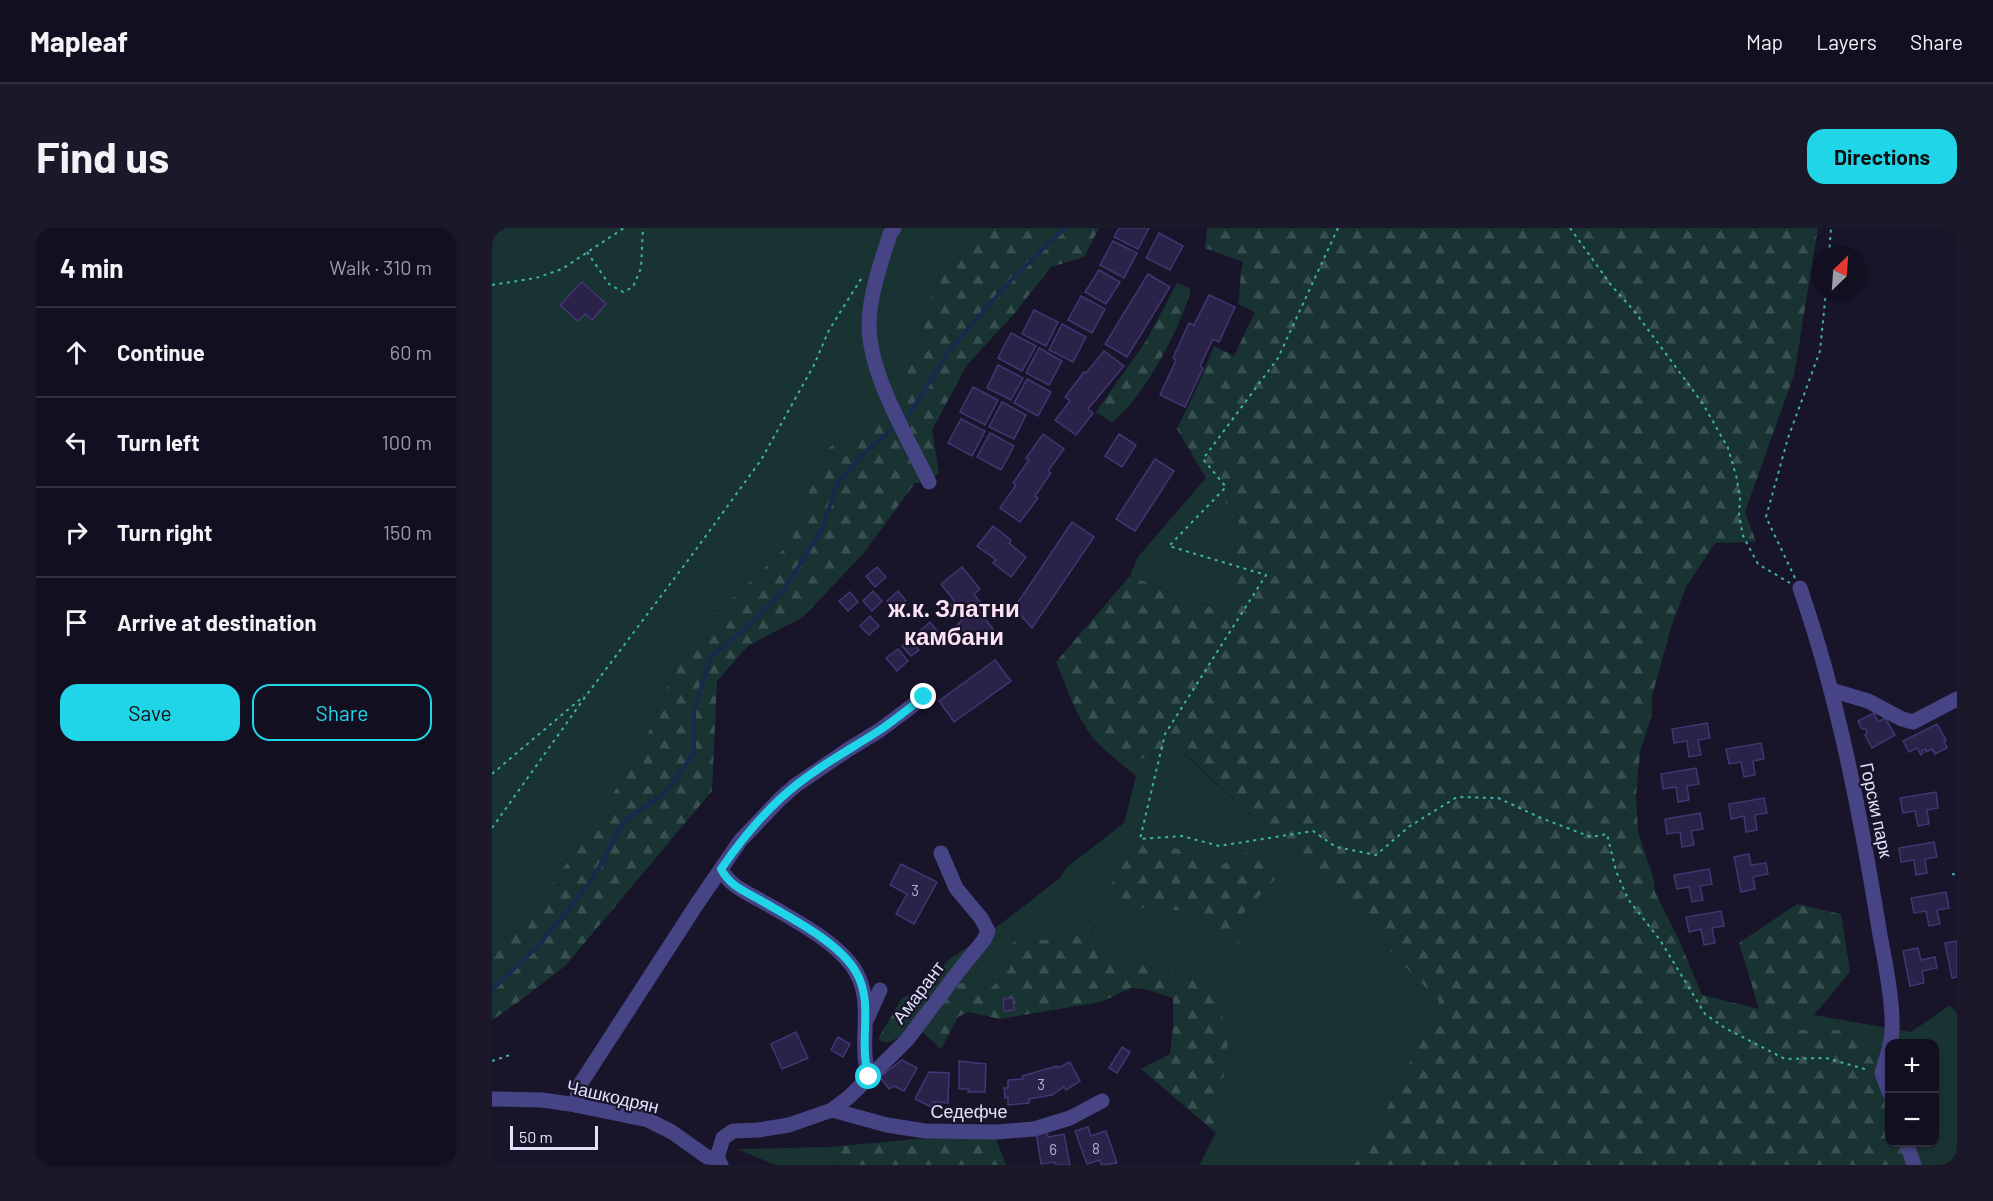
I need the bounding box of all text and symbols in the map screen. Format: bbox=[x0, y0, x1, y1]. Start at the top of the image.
text: Mapleaf bbox=[30, 24, 128, 58]
text: Map bbox=[1746, 29, 1783, 54]
text: Layers bbox=[1816, 29, 1877, 54]
text: Share bbox=[1910, 29, 1963, 54]
button: Directions bbox=[1807, 129, 1957, 184]
text: Find us bbox=[36, 131, 169, 181]
north arrow bbox=[1813, 246, 1867, 300]
text: 4 min bbox=[60, 252, 124, 283]
text: Walk · 310 m bbox=[329, 255, 432, 279]
icon: ahead bbox=[60, 336, 93, 369]
text: Continue bbox=[117, 339, 205, 365]
text: 60 m bbox=[390, 340, 432, 364]
icon: left bbox=[60, 426, 93, 459]
text: Turn left bbox=[117, 429, 200, 455]
text: 100 m bbox=[382, 430, 432, 454]
icon: right bbox=[60, 516, 93, 549]
text: Turn right bbox=[117, 519, 212, 545]
text: 150 m bbox=[383, 520, 432, 544]
district label: ж.к. Златни камбани bbox=[887, 593, 1020, 650]
icon: arrive bbox=[60, 606, 93, 639]
text: Arrive at destination bbox=[117, 609, 316, 635]
route end bbox=[910, 683, 936, 709]
button: Save bbox=[60, 684, 240, 741]
button: Share bbox=[252, 684, 432, 741]
street label: Горски парк bbox=[1856, 760, 1898, 860]
house number: 3 bbox=[911, 881, 919, 899]
street label: Амарант bbox=[887, 956, 949, 1028]
map controls bbox=[1885, 1039, 1939, 1147]
button: + bbox=[1885, 1039, 1939, 1093]
route start bbox=[855, 1063, 881, 1089]
street label: Чашкодрян bbox=[565, 1075, 661, 1117]
house number: 3 bbox=[1037, 1075, 1045, 1093]
button: − bbox=[1885, 1093, 1939, 1147]
street label: Седефче bbox=[931, 1100, 1007, 1122]
scale bar bbox=[510, 1123, 598, 1150]
text: 50 m bbox=[519, 1127, 553, 1146]
house number: 8 bbox=[1092, 1139, 1100, 1157]
house number: 6 bbox=[1049, 1140, 1057, 1158]

